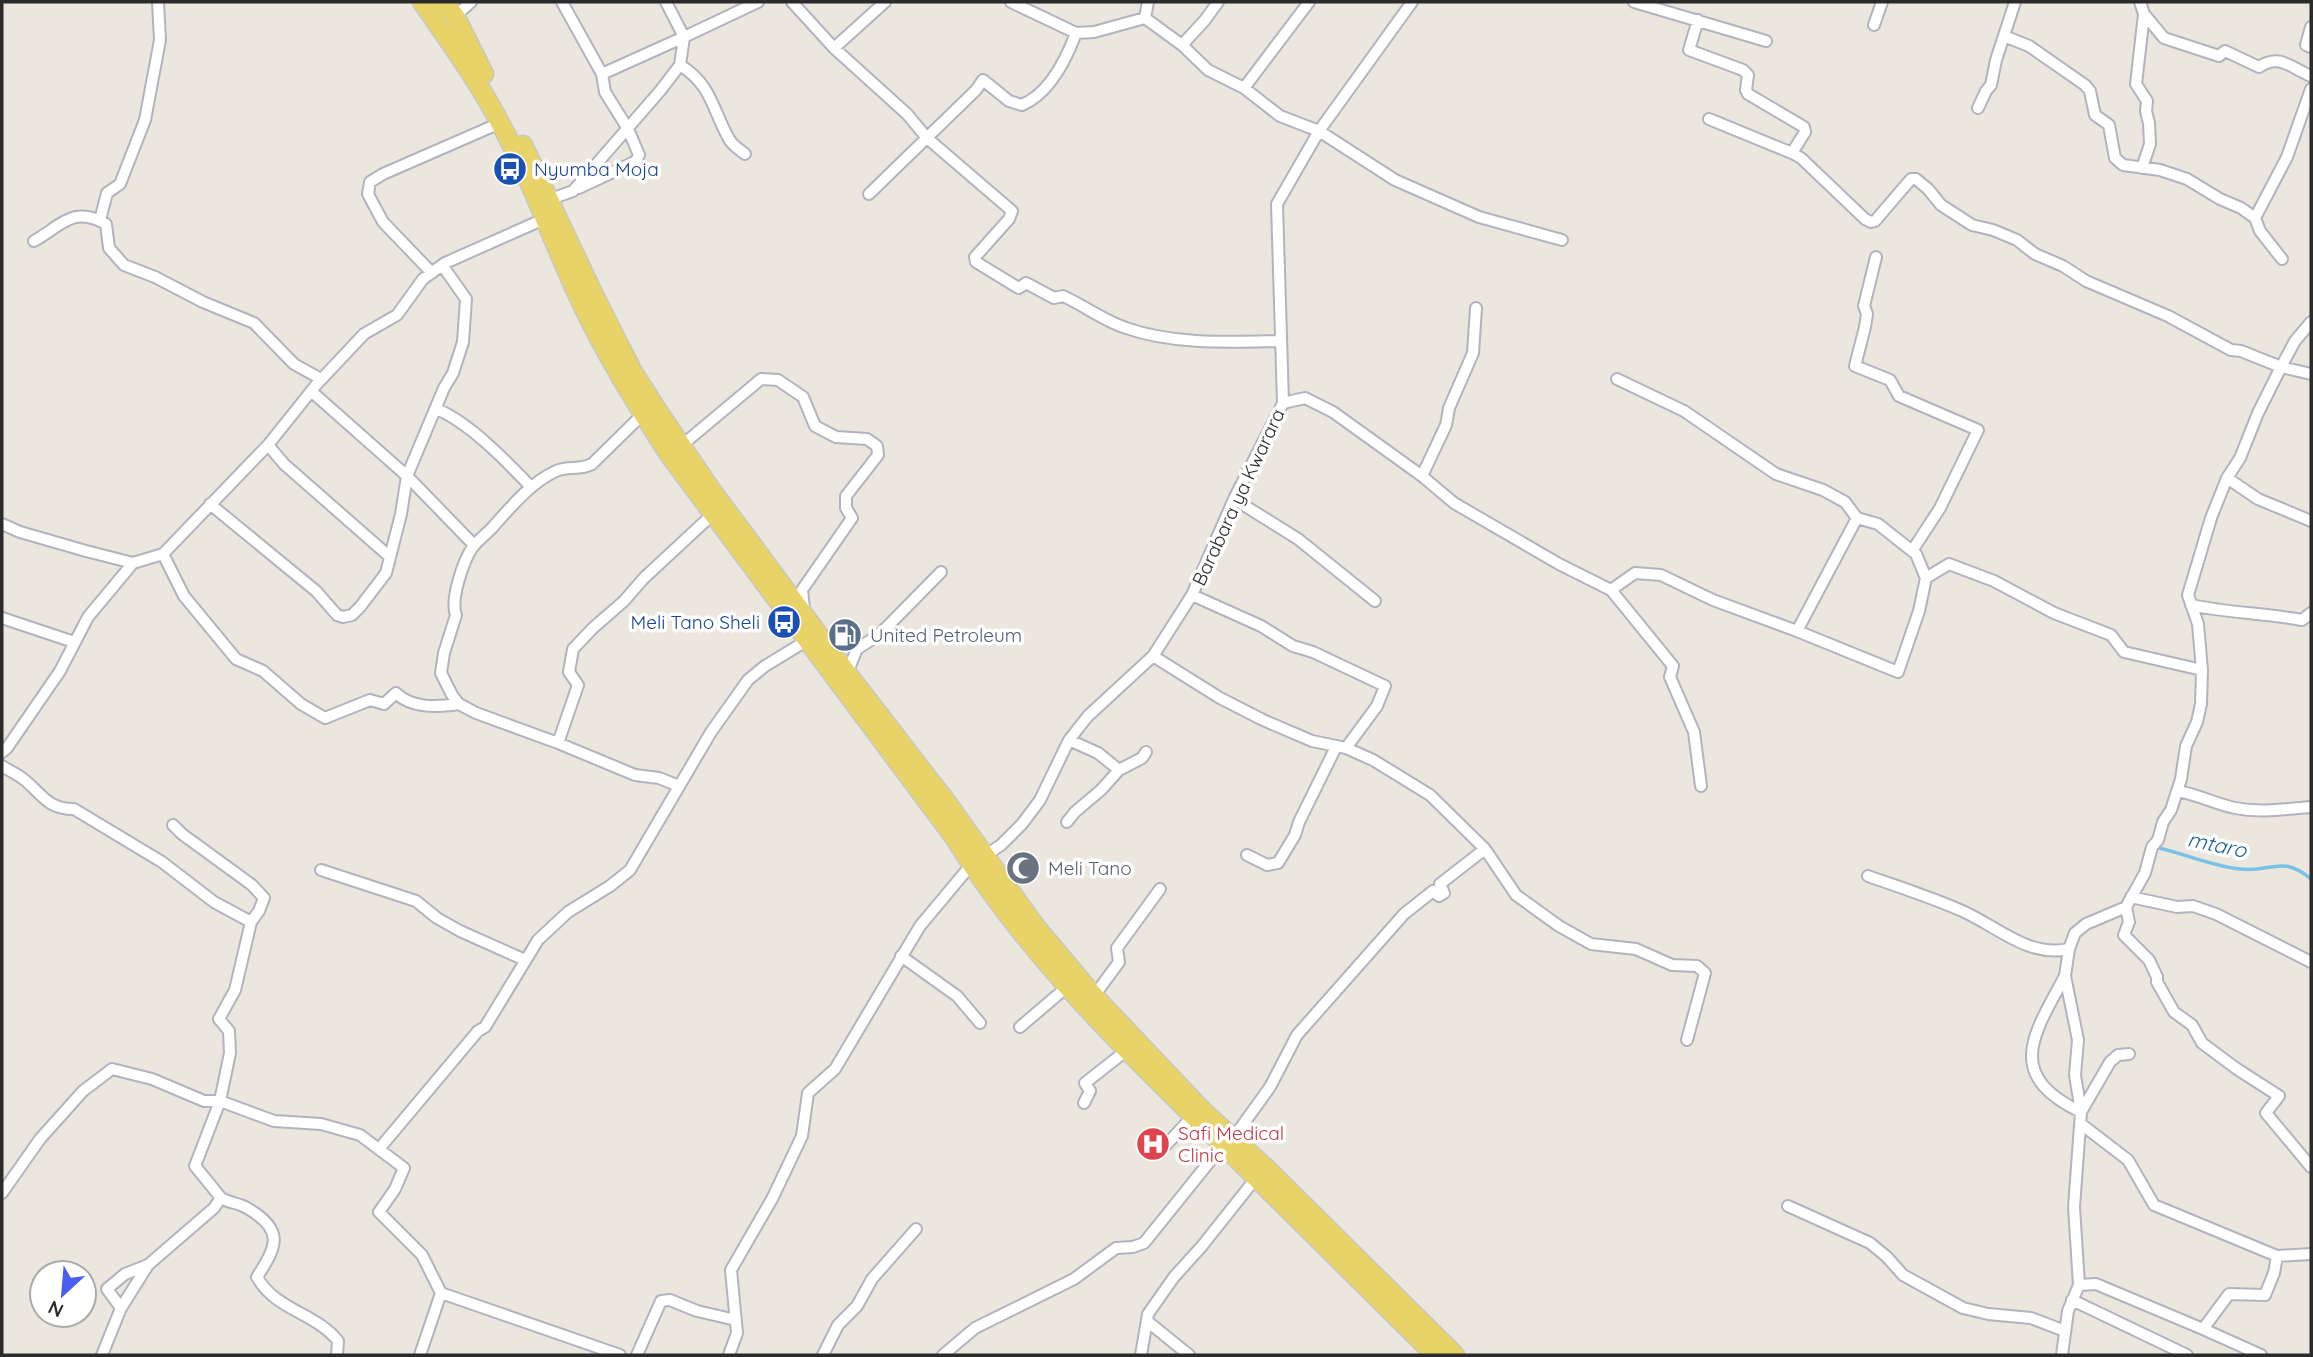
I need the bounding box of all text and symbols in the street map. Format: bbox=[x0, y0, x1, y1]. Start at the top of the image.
bus stop icon: Nyumba Moja bbox=[491, 150, 529, 188]
place label: Nyumba Moja bbox=[534, 157, 659, 181]
street label: Barabara ya Kwarara bbox=[1186, 405, 1290, 589]
bus stop icon: Meli Tano Sheli bbox=[765, 603, 803, 641]
place label: Meli Tano Sheli bbox=[631, 610, 760, 634]
fuel station icon: United Petroleum bbox=[826, 616, 864, 654]
place label: United Petroleum bbox=[870, 623, 1022, 647]
water label: mtaro bbox=[2185, 825, 2250, 863]
mosque icon: Meli Tano bbox=[1004, 849, 1042, 887]
place label: Meli Tano bbox=[1048, 856, 1132, 880]
place label: Safi Medical Clinic bbox=[1178, 1121, 1284, 1167]
hospital icon: Safi Medical Clinic bbox=[1134, 1125, 1172, 1163]
north arrow bbox=[28, 1259, 98, 1329]
text: N bbox=[44, 1295, 67, 1323]

